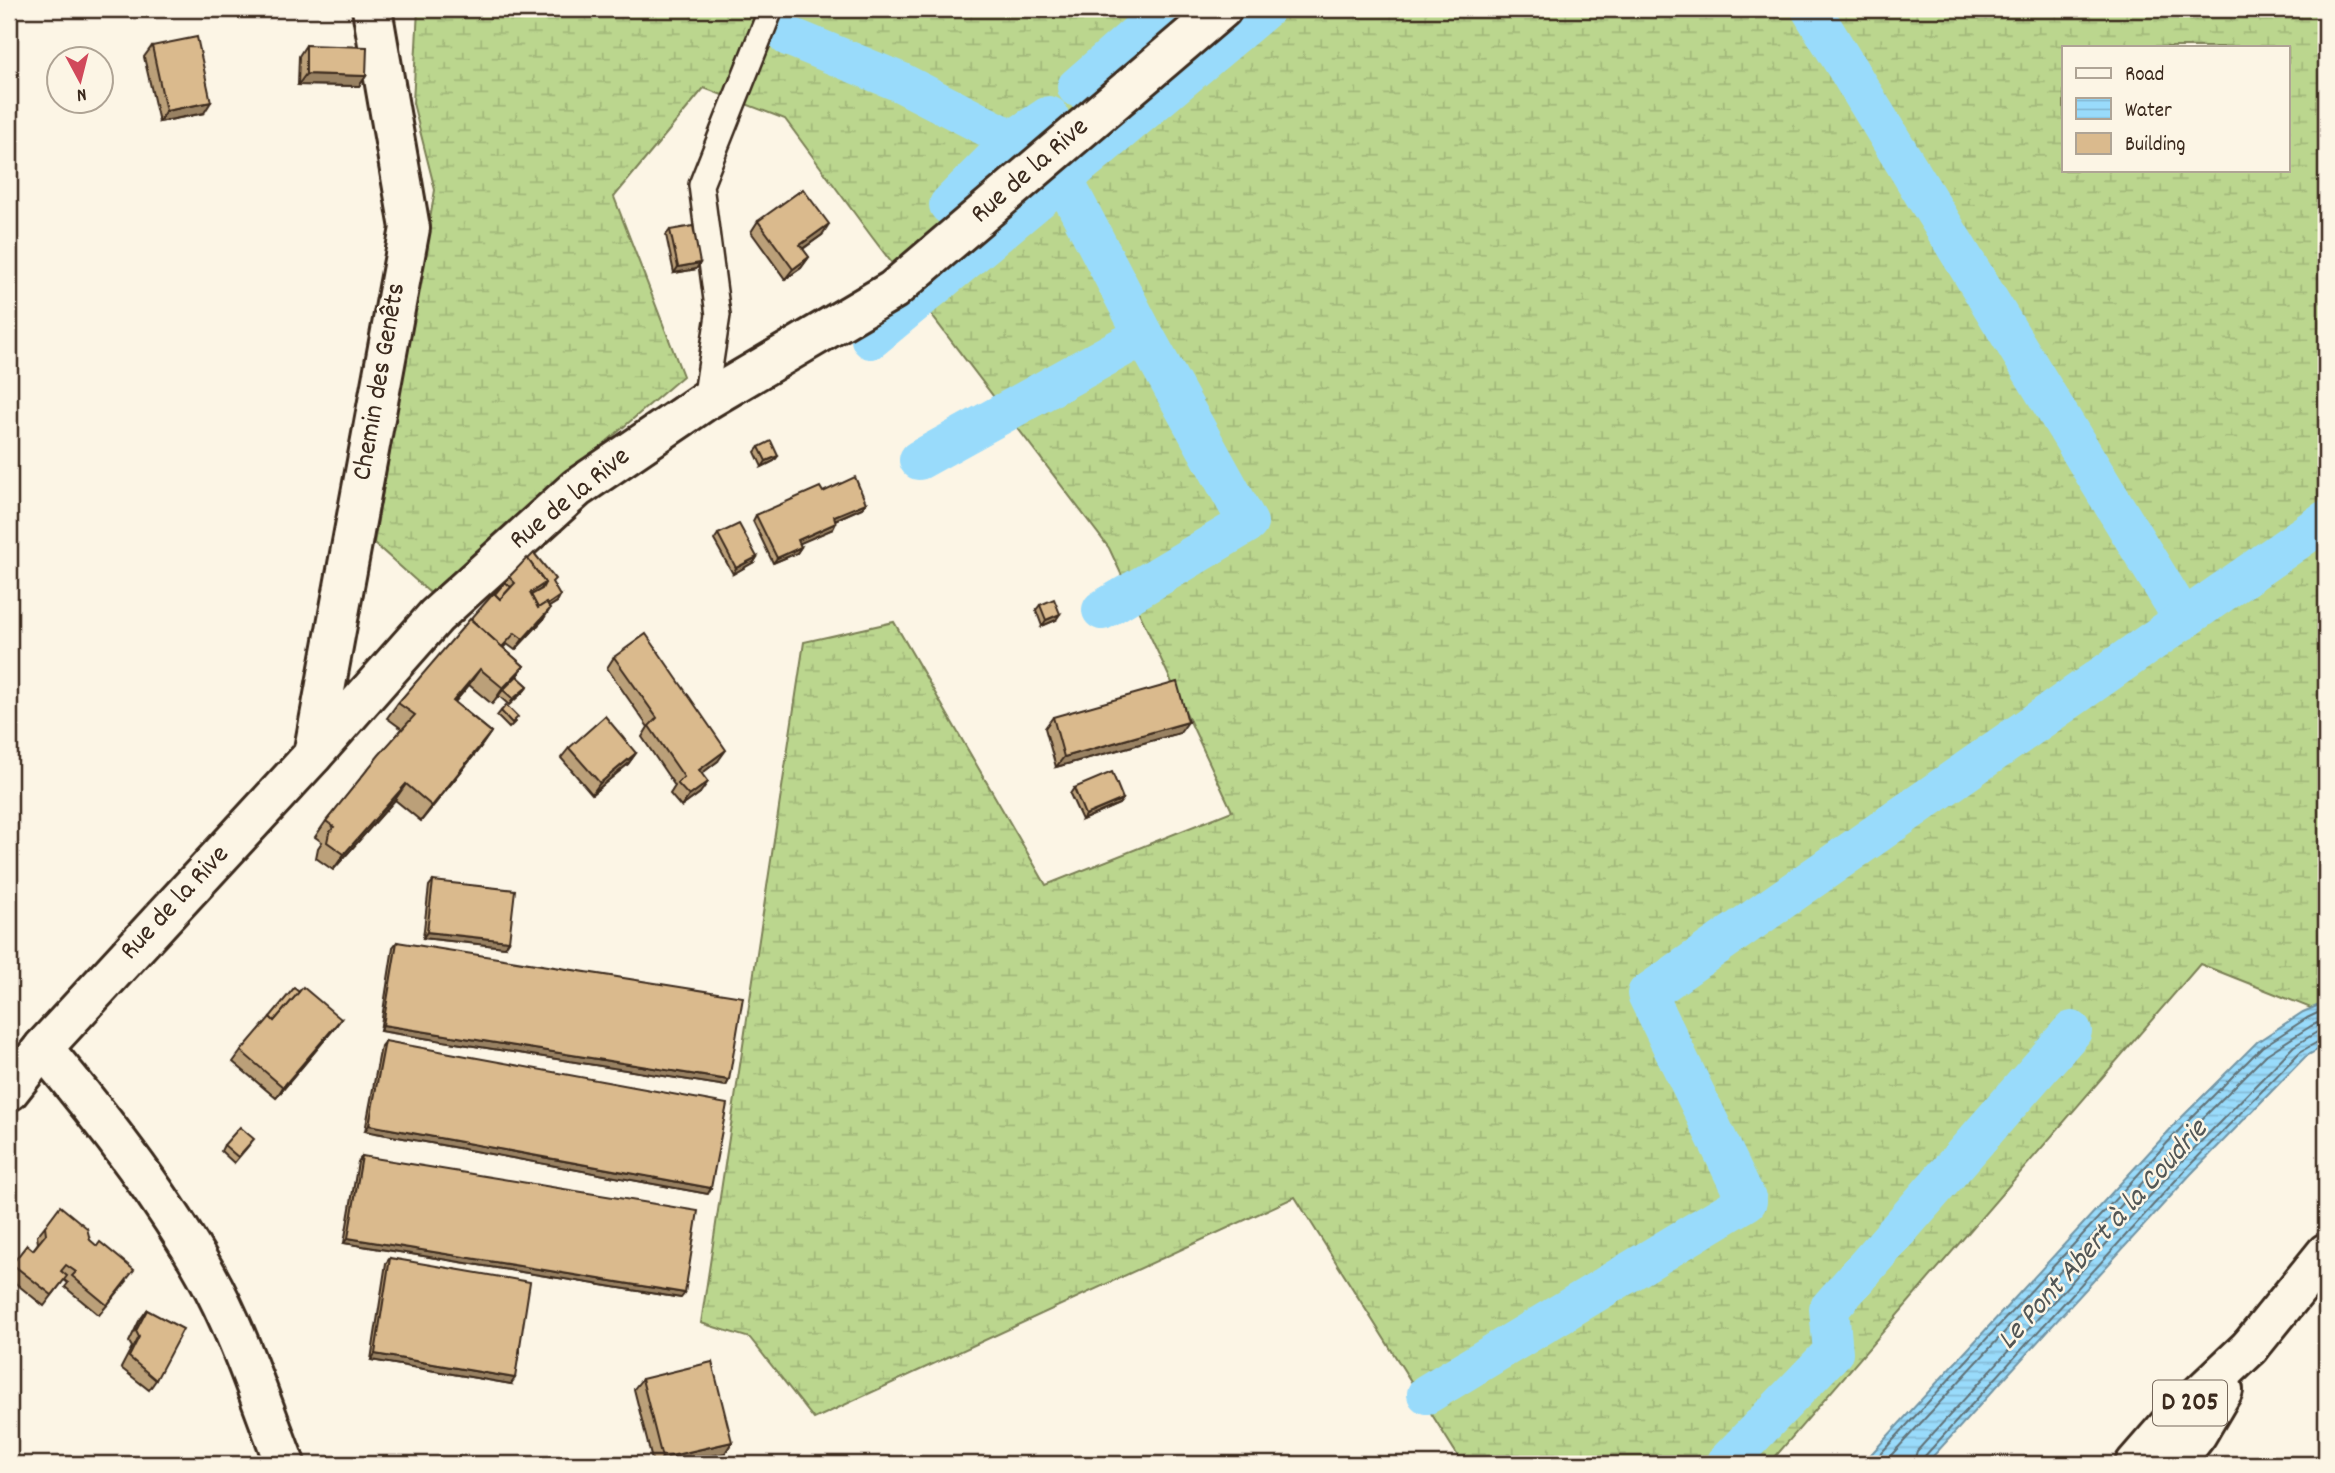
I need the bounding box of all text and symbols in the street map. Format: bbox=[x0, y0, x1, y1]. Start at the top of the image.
north arrow bbox=[46, 46, 116, 116]
legend bbox=[2062, 46, 2290, 172]
text: Road bbox=[2125, 61, 2164, 91]
text: N bbox=[75, 79, 88, 107]
text: Water bbox=[2125, 97, 2172, 127]
street label: Rue de la Rive bbox=[963, 109, 1099, 235]
text: Building bbox=[2125, 131, 2185, 161]
street label: Chemin des Genêts bbox=[344, 280, 418, 484]
street label: Rue de la Rive bbox=[502, 439, 640, 561]
street label: Rue de la Rive bbox=[112, 837, 240, 971]
water label: Le Pont Abert à la Coudrie bbox=[1988, 1110, 2221, 1361]
road number: D 205 bbox=[2153, 1380, 2227, 1426]

